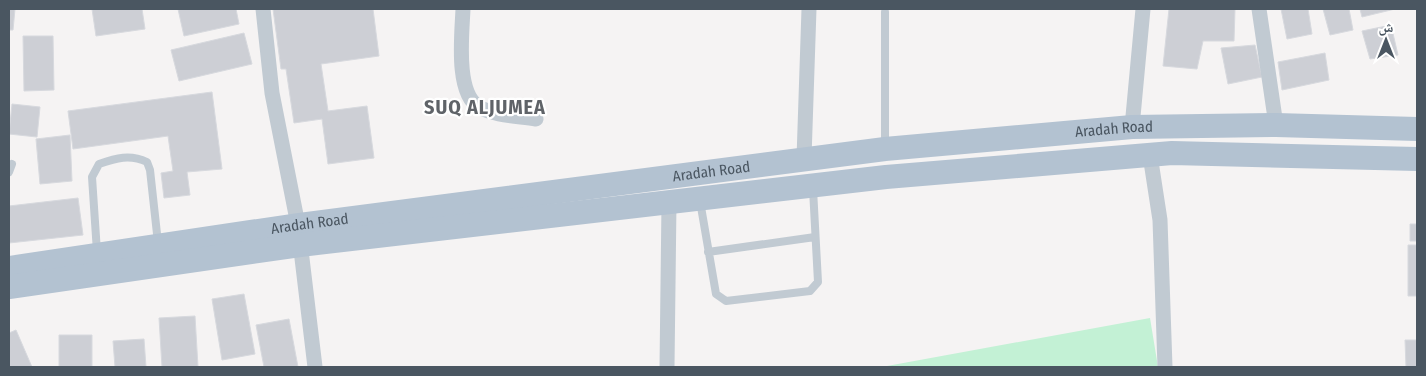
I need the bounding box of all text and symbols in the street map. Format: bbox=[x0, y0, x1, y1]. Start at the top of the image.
north arrow bbox=[1361, 15, 1411, 65]
text: ش bbox=[1379, 19, 1394, 36]
district label: SUQ ALJUMEA bbox=[424, 95, 546, 119]
street label: Aradah Road bbox=[1074, 118, 1153, 141]
street label: Aradah Road bbox=[672, 158, 751, 185]
street label: Aradah Road bbox=[270, 210, 350, 238]

